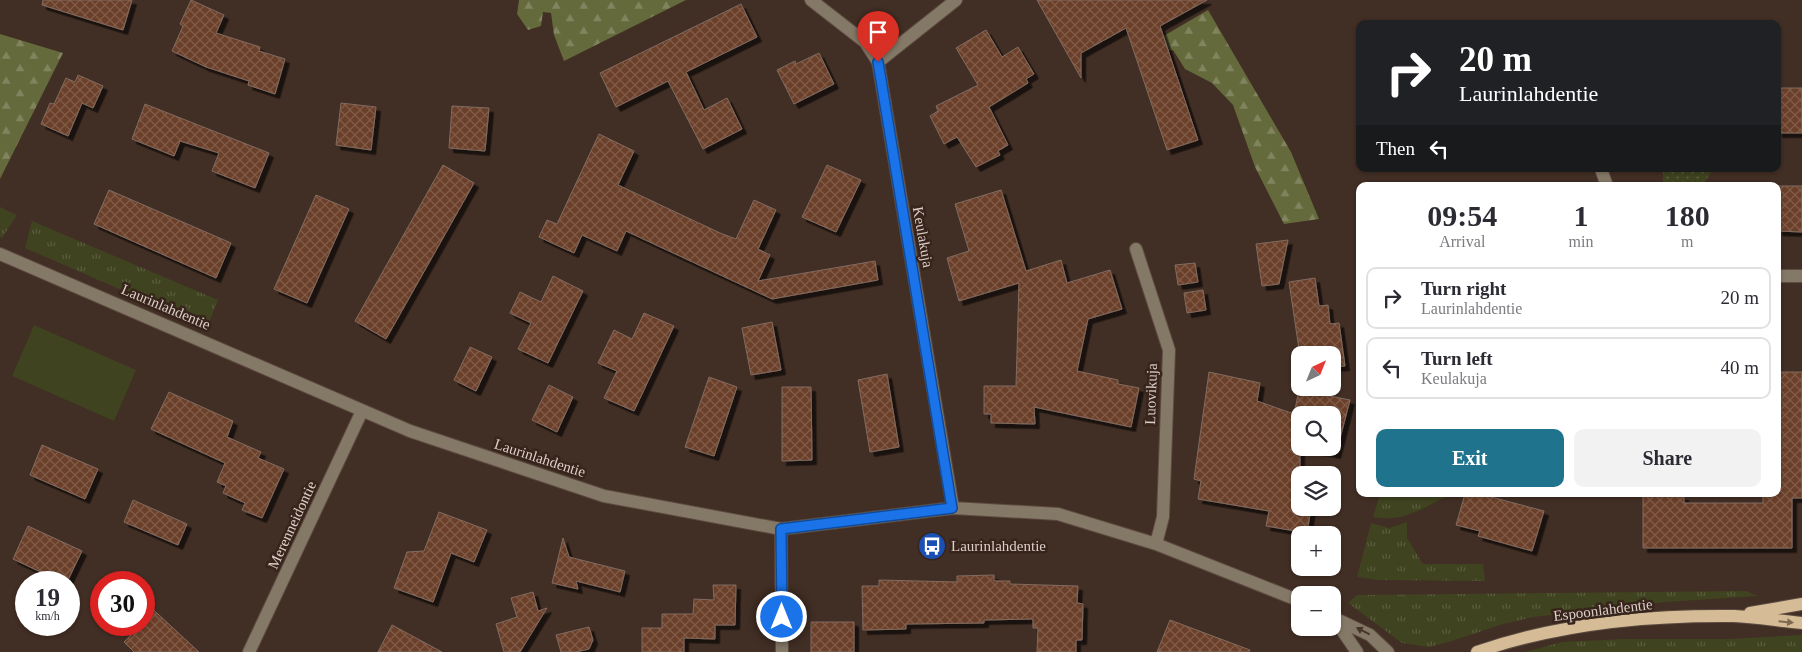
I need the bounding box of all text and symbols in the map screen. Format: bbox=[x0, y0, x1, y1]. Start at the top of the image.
pin bbox=[857, 11, 899, 62]
icon: arrive bbox=[864, 18, 892, 46]
icon: right bbox=[1376, 40, 1441, 105]
text: 20 m bbox=[1459, 40, 1532, 79]
text: Laurinlahdentie bbox=[1459, 81, 1598, 106]
icon: left bbox=[1425, 135, 1453, 163]
text: Then bbox=[1376, 138, 1415, 159]
text: 09:54 bbox=[1427, 199, 1497, 232]
text: 1 bbox=[1573, 199, 1588, 232]
text: 180 bbox=[1665, 199, 1710, 232]
street label: Keulakuja bbox=[910, 205, 936, 269]
text: Arrival bbox=[1439, 233, 1485, 250]
text: min bbox=[1569, 233, 1593, 250]
text: m bbox=[1681, 233, 1693, 250]
text: Turn right bbox=[1421, 278, 1506, 299]
street label: Laurinlahdentie bbox=[119, 281, 213, 333]
icon: right bbox=[1378, 284, 1406, 312]
text: 20 m bbox=[1720, 287, 1759, 308]
text: Laurinlahdentie bbox=[1421, 300, 1522, 317]
north arrow bbox=[1291, 346, 1341, 396]
map controls bbox=[1291, 346, 1341, 636]
text: Turn left bbox=[1421, 348, 1493, 369]
icon: left bbox=[1378, 354, 1406, 382]
text: 40 m bbox=[1720, 357, 1759, 378]
street label: Luovikuja bbox=[1142, 363, 1160, 425]
text: Keulakuja bbox=[1421, 370, 1487, 387]
button: search bbox=[1291, 406, 1341, 456]
button: Exit bbox=[1376, 429, 1564, 487]
button: Share bbox=[1574, 429, 1761, 487]
street label: Laurinlahdentie bbox=[492, 436, 588, 480]
button: layers bbox=[1291, 466, 1341, 516]
street label: Merenneidontie bbox=[265, 478, 319, 571]
button: + bbox=[1291, 526, 1341, 576]
bus stop icon: Laurinlahdentie bbox=[917, 531, 947, 561]
place label: Laurinlahdentie bbox=[951, 538, 1046, 554]
speed limit sign: 30 bbox=[90, 571, 155, 636]
text: 19 bbox=[35, 584, 60, 611]
button: − bbox=[1291, 586, 1341, 636]
position arrow bbox=[755, 590, 807, 642]
street label: Espoonlahdentie bbox=[1552, 596, 1654, 624]
text: km/h bbox=[35, 609, 60, 623]
one-way arrow bbox=[1778, 618, 1794, 626]
one-way arrow bbox=[1355, 627, 1370, 636]

